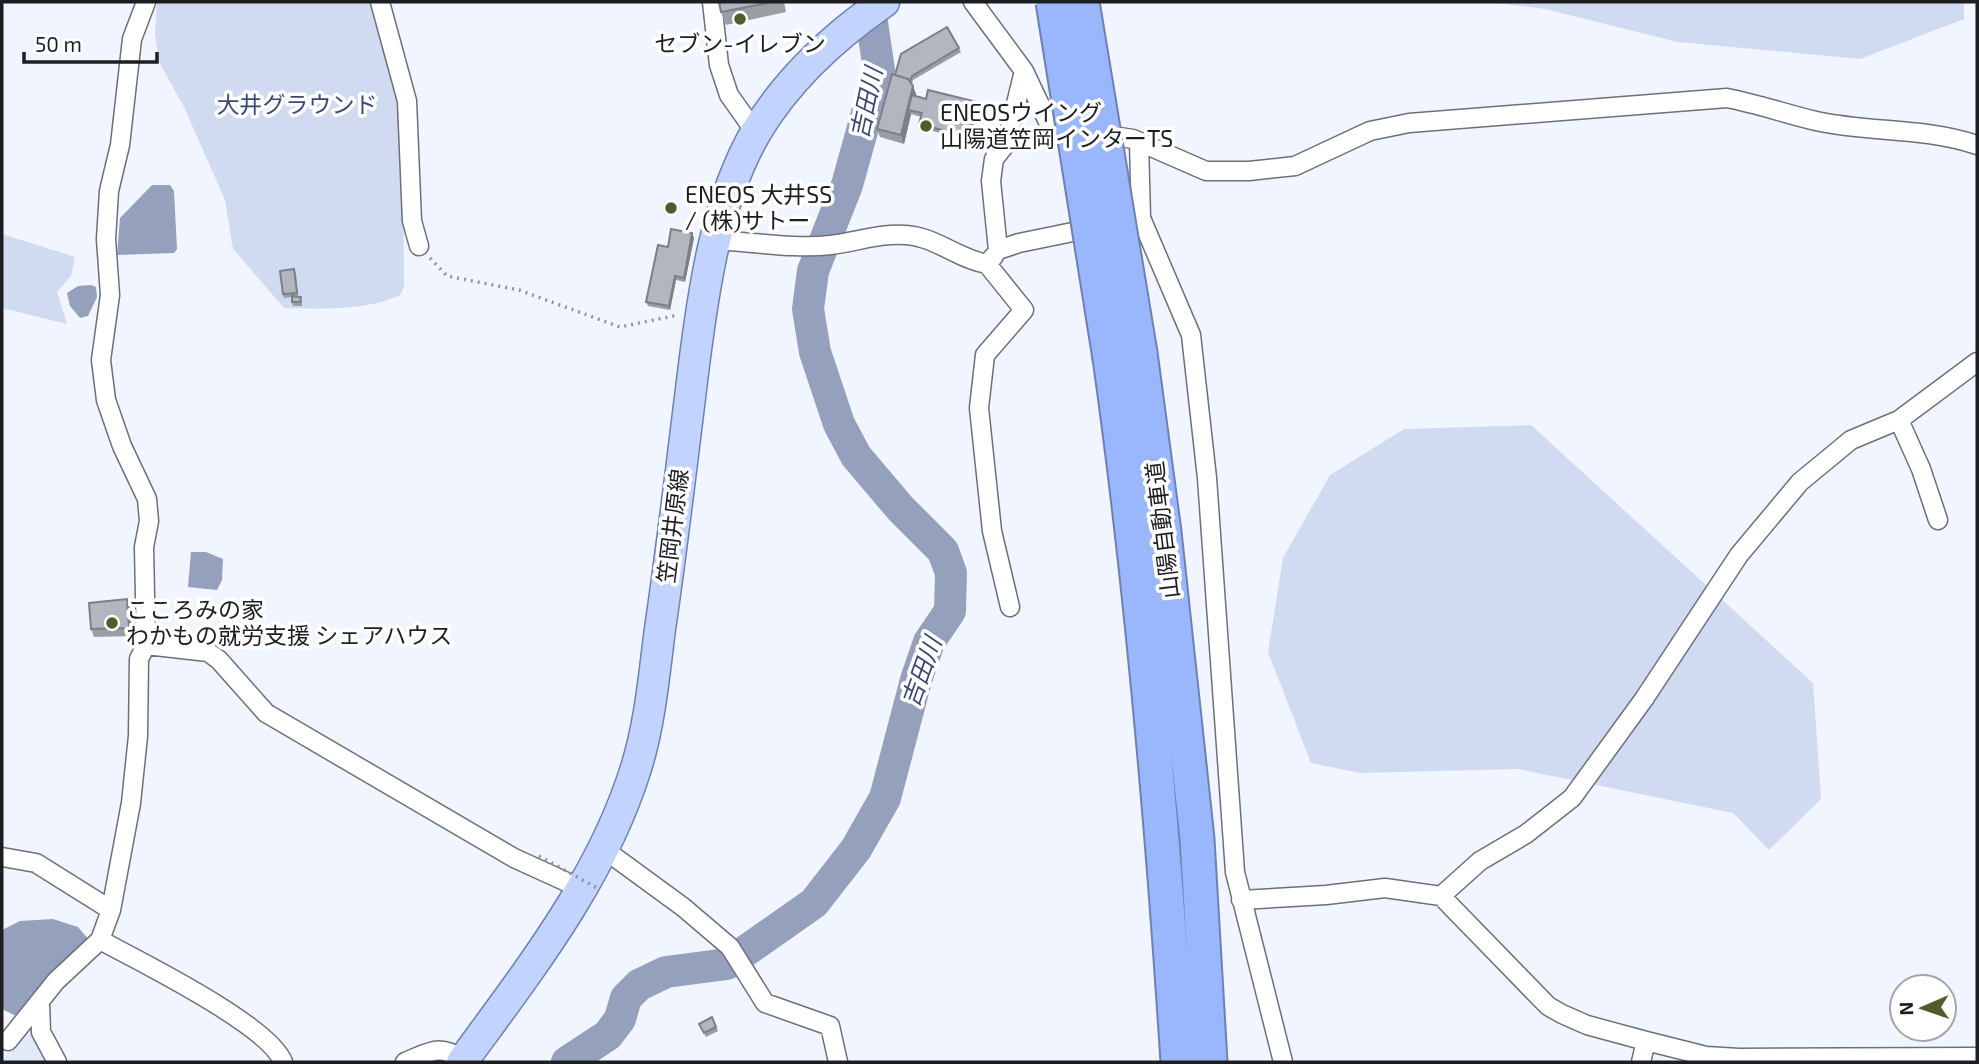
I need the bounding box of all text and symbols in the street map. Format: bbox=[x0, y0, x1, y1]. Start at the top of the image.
marker: セブン-イレブン bbox=[732, 11, 748, 27]
scale bar bbox=[24, 21, 158, 65]
place label: セブン-イレブン bbox=[654, 29, 826, 57]
text: 50 m bbox=[35, 31, 82, 56]
water label: 吉田川 bbox=[844, 62, 888, 141]
park label: 大井グラウンド bbox=[217, 90, 378, 118]
place label: ENEOSウイング 山陽道笠岡インターTS bbox=[940, 98, 1173, 152]
marker: ENEOSウイング 山陽道笠岡インターTS bbox=[918, 118, 934, 134]
place label: ENEOS 大井SS / (株)サトー bbox=[685, 180, 832, 234]
marker: ENEOS 大井SS / (株)サトー bbox=[663, 200, 679, 216]
street label: 山陽自動車道 bbox=[1140, 460, 1184, 600]
street label: 笠岡井原線 bbox=[651, 467, 693, 585]
place label: こころみの家 わかもの就労支援 シェアハウス bbox=[126, 595, 452, 649]
marker: こころみの家 わかもの就労支援 シェアハウス bbox=[104, 615, 120, 631]
water label: 吉田川 bbox=[895, 630, 948, 710]
north arrow bbox=[1888, 973, 1958, 1043]
text: N bbox=[1894, 1001, 1917, 1016]

